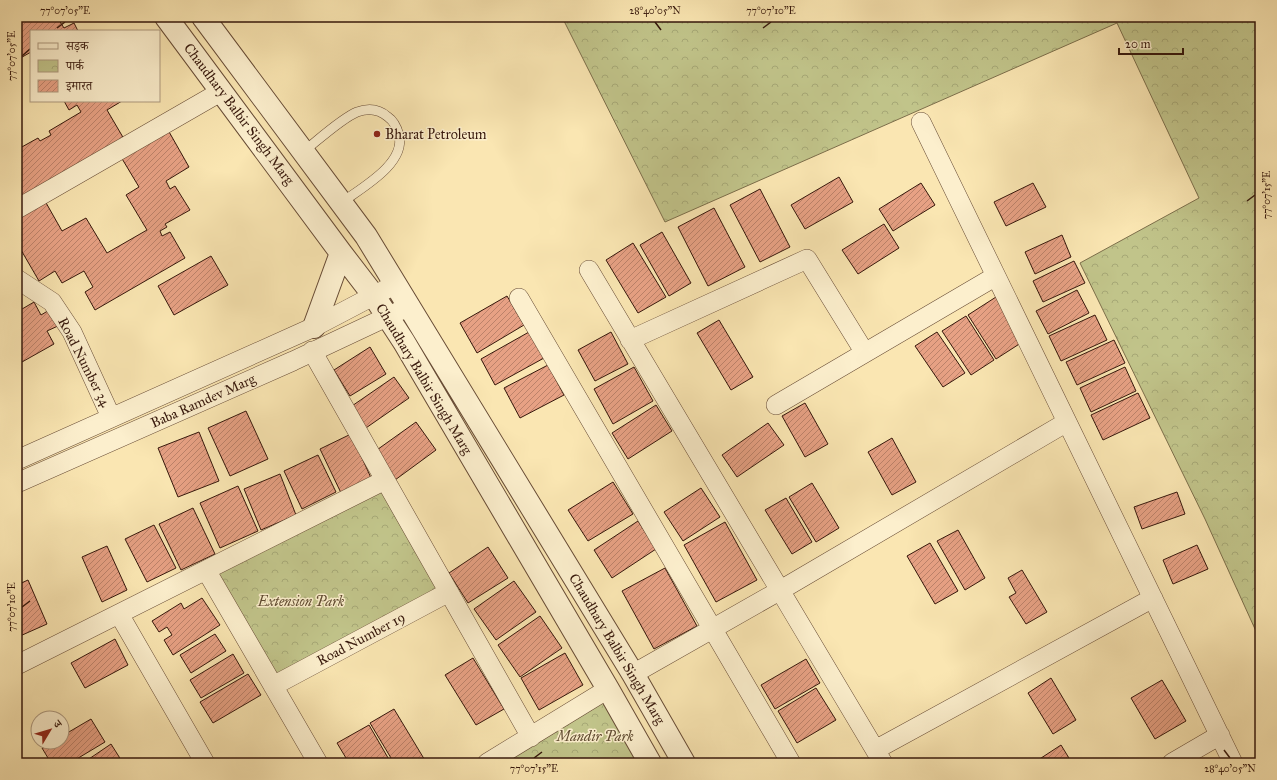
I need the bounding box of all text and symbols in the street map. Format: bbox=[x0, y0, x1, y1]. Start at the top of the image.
text: 77°07'05"E bbox=[40, 5, 90, 17]
text: 28°40'05"N bbox=[629, 5, 681, 17]
text: 77°07'10"E bbox=[746, 5, 796, 17]
legend bbox=[30, 30, 160, 102]
scale bar bbox=[1119, 30, 1183, 56]
text: 77°07'05"E bbox=[6, 31, 18, 81]
text: 20 m bbox=[1125, 37, 1151, 51]
text: सड़क bbox=[65, 39, 90, 53]
street label: Chaudhary Balbir Singh Marg bbox=[180, 40, 298, 189]
text: पार्क bbox=[65, 59, 85, 73]
text: इमारत bbox=[65, 79, 93, 93]
place label: Bharat Petroleum bbox=[385, 126, 487, 143]
marker: Bharat Petroleum bbox=[372, 129, 382, 139]
text: 77°07'15"E bbox=[1261, 171, 1273, 219]
street label: Chaudhary Balbir Singh Marg bbox=[372, 300, 476, 458]
street label: Road Number 34 bbox=[54, 315, 114, 411]
street label: Baba Ramdev Marg bbox=[148, 370, 259, 432]
street label: Chaudhary Balbir Singh Marg bbox=[565, 570, 669, 728]
text: 77°07'10"E bbox=[6, 582, 18, 632]
park label: Extension Park bbox=[257, 593, 345, 610]
street label: Road Number 19 bbox=[314, 609, 408, 669]
north arrow bbox=[30, 710, 70, 750]
text: उ bbox=[50, 717, 65, 731]
park label: Mandir Park bbox=[555, 728, 634, 745]
text: 77°07'15"E bbox=[510, 763, 558, 775]
text: 28°40'05"N bbox=[1204, 763, 1256, 775]

